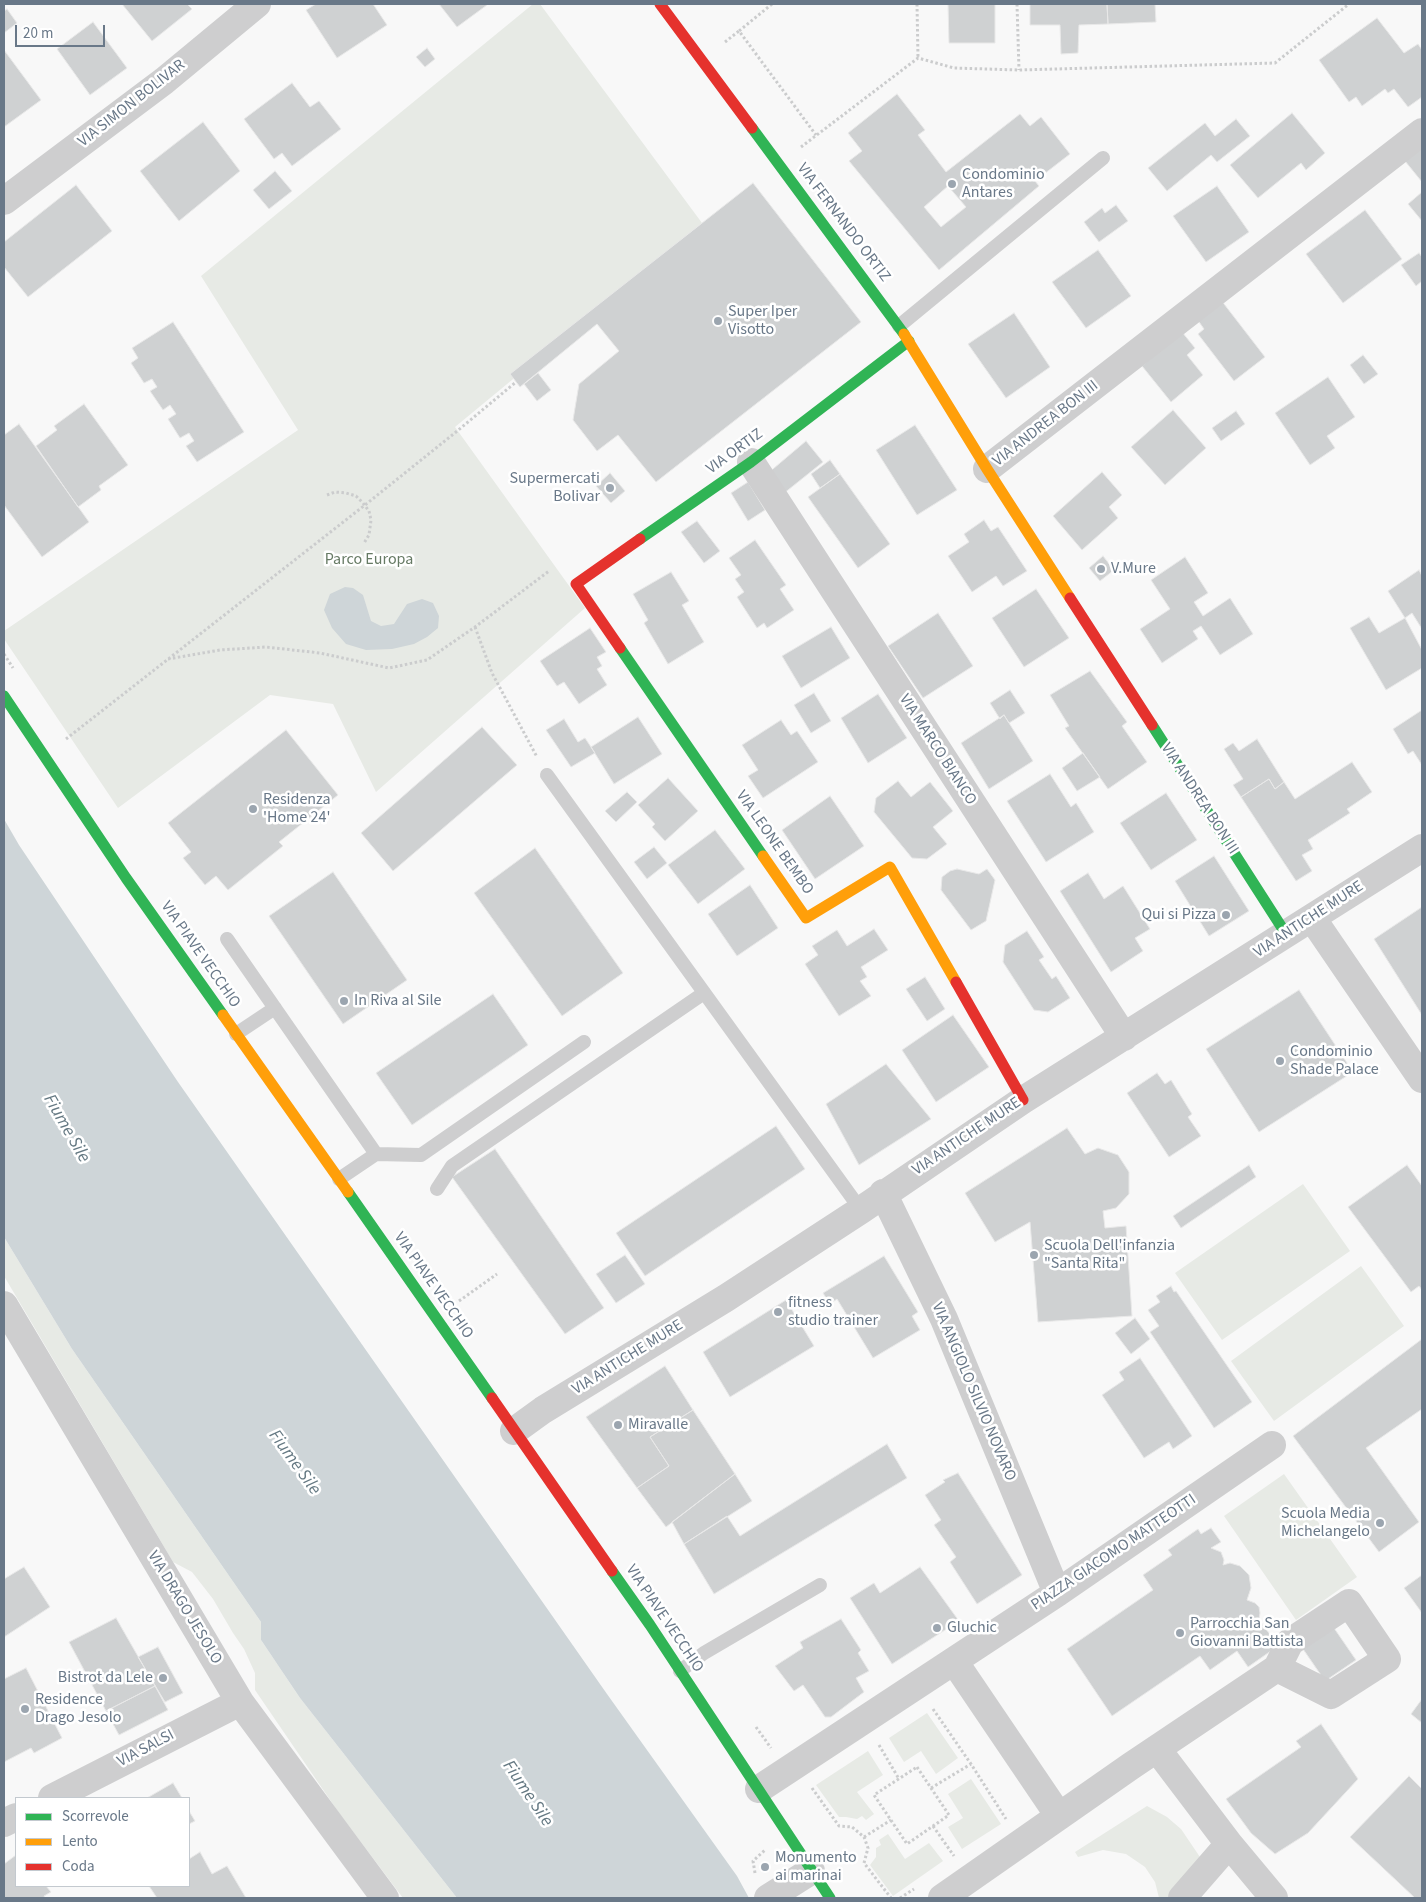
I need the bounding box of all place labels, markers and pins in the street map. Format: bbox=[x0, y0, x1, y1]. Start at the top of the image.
place label: Condominio Antares bbox=[962, 165, 1045, 203]
marker: Condominio Antares bbox=[946, 178, 958, 190]
place label: Super Iper Visotto bbox=[728, 302, 797, 340]
marker: Super Iper Visotto bbox=[712, 315, 724, 327]
place label: Supermercati Bolivar bbox=[509, 469, 600, 507]
marker: Supermercati Bolivar bbox=[604, 482, 616, 494]
place label: V.Mure bbox=[1111, 559, 1156, 579]
marker: V.Mure bbox=[1095, 563, 1107, 575]
place label: Residenza 'Home 24' bbox=[263, 790, 331, 828]
marker: Residenza 'Home 24' bbox=[247, 803, 259, 815]
place label: Qui si Pizza bbox=[1141, 905, 1216, 925]
marker: Qui si Pizza bbox=[1220, 909, 1232, 921]
place label: In Riva al Sile bbox=[354, 991, 441, 1011]
marker: In Riva al Sile bbox=[338, 995, 350, 1007]
place label: Condominio Shade Palace bbox=[1290, 1042, 1379, 1080]
marker: Condominio Shade Palace bbox=[1274, 1055, 1286, 1067]
place label: Scuola Dell'infanzia "Santa Rita" bbox=[1044, 1236, 1175, 1274]
marker: Scuola Dell'infanzia "Santa Rita" bbox=[1028, 1249, 1040, 1261]
place label: fitness studio trainer bbox=[788, 1293, 878, 1331]
marker: fitness studio trainer bbox=[772, 1306, 784, 1318]
place label: Miravalle bbox=[628, 1415, 688, 1435]
marker: Miravalle bbox=[612, 1419, 624, 1431]
place label: Scuola Media Michelangelo bbox=[1281, 1504, 1370, 1542]
marker: Scuola Media Michelangelo bbox=[1374, 1517, 1386, 1529]
place label: Parrocchia San Giovanni Battista bbox=[1190, 1614, 1303, 1652]
place label: Gluchic bbox=[947, 1618, 997, 1638]
marker: Gluchic bbox=[931, 1622, 943, 1634]
marker: Parrocchia San Giovanni Battista bbox=[1174, 1627, 1186, 1639]
place label: Bistrot da Lele bbox=[58, 1668, 153, 1688]
marker: Bistrot da Lele bbox=[157, 1672, 169, 1684]
place label: Residence Drago Jesolo bbox=[35, 1690, 122, 1728]
marker: Residence Drago Jesolo bbox=[19, 1703, 31, 1715]
place label: Monumento ai marinai bbox=[775, 1848, 857, 1886]
marker: Monumento ai marinai bbox=[759, 1861, 771, 1873]

